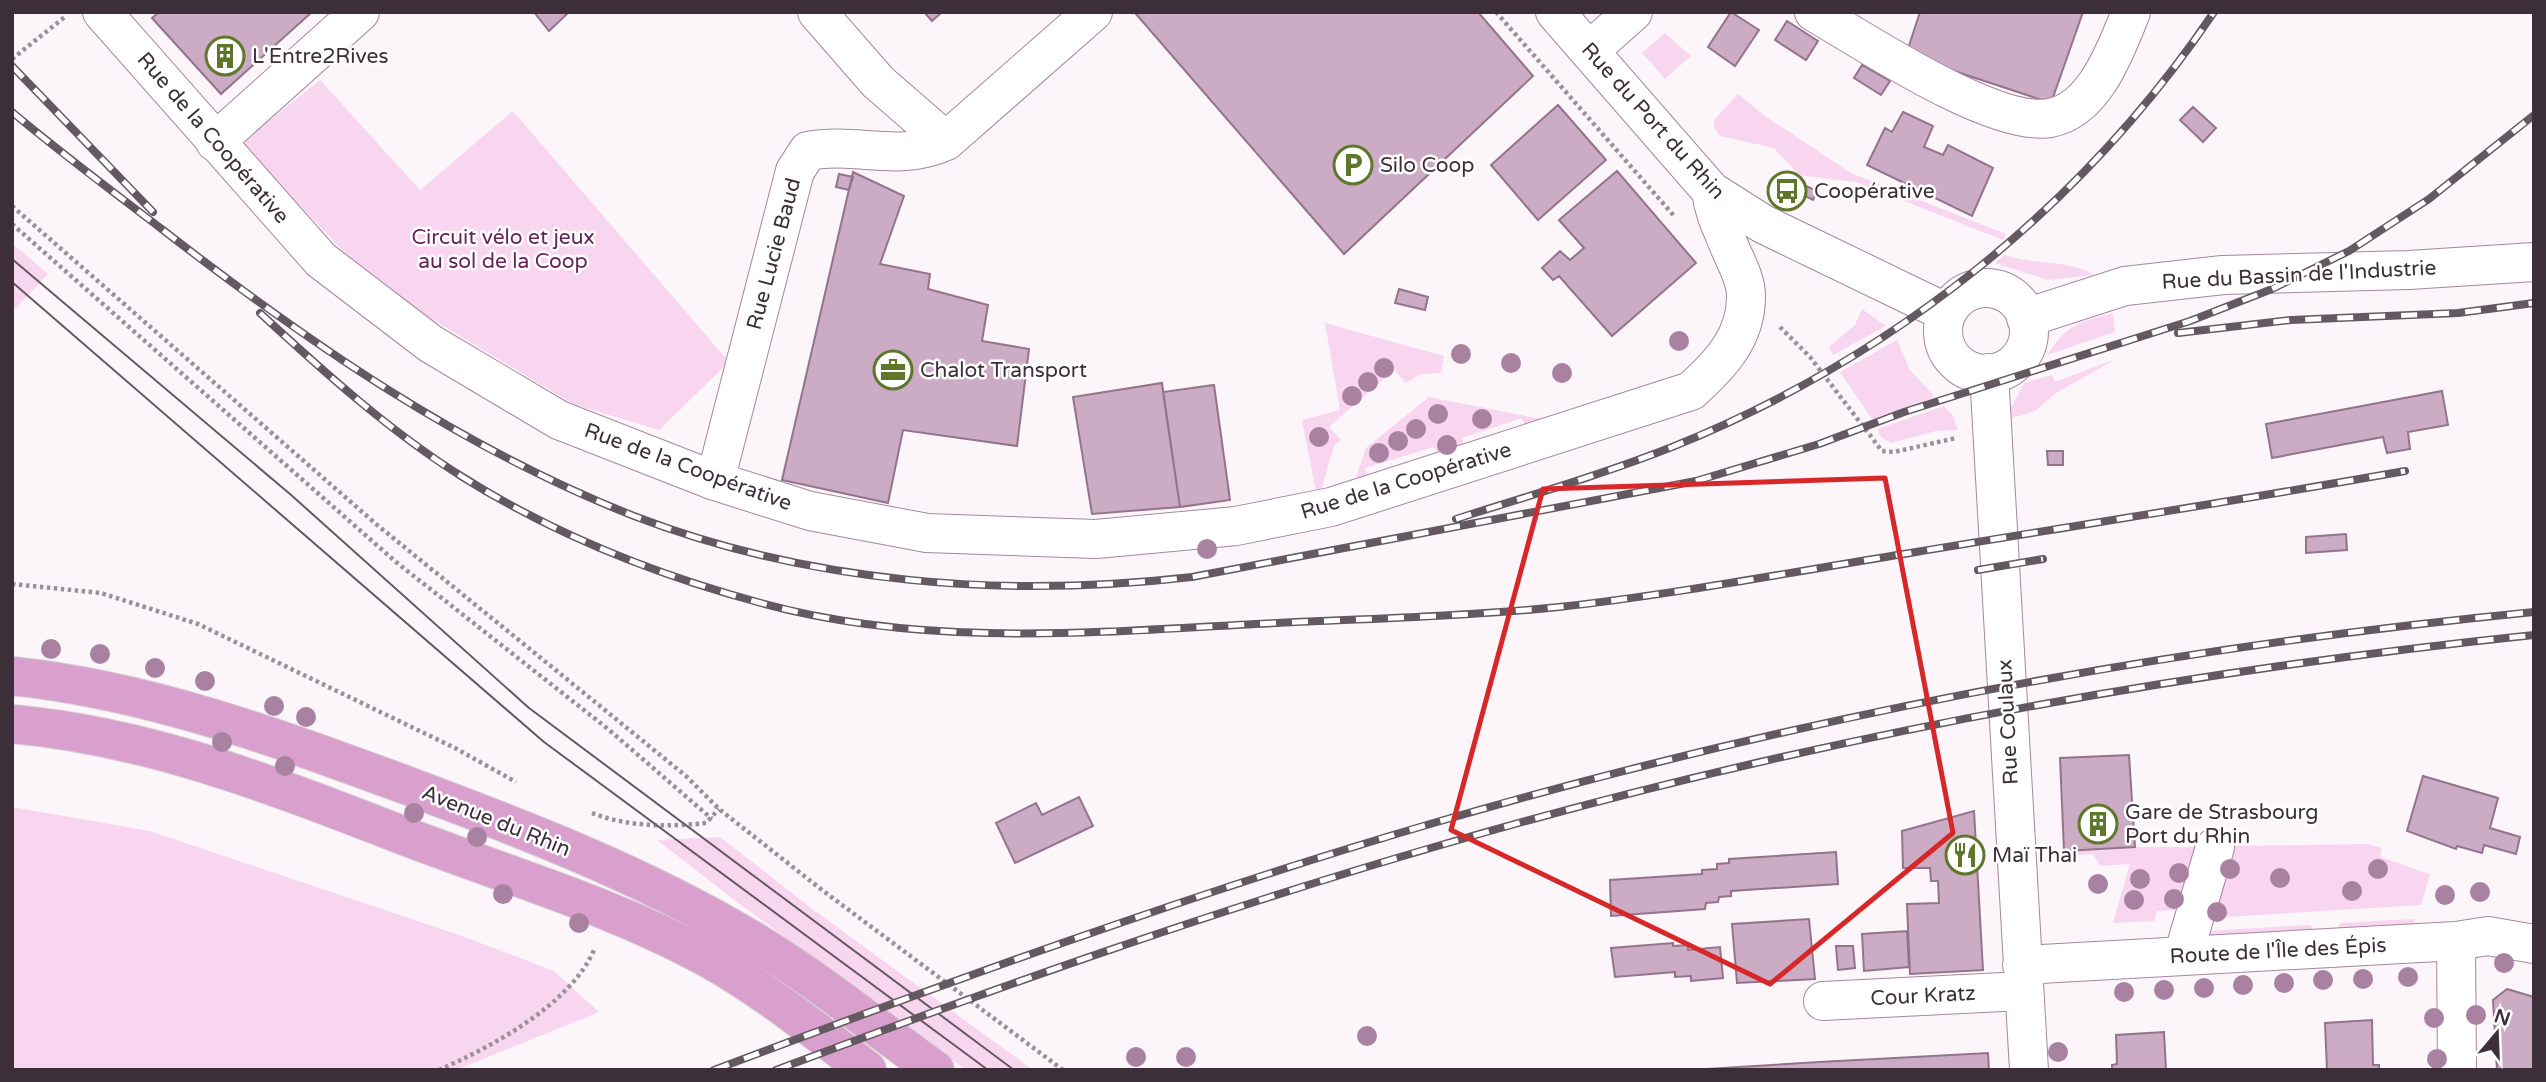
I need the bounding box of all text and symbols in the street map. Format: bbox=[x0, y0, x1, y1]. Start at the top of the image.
building icon: L'Entre2Rives bbox=[204, 35, 246, 77]
street label: Rue du Port du Rhin bbox=[1576, 38, 1730, 204]
place label: L'Entre2Rives bbox=[252, 44, 389, 69]
street label: Rue de la Coopérative bbox=[132, 47, 294, 229]
parking icon: Silo Coop bbox=[1332, 144, 1374, 186]
place label: Silo Coop bbox=[1380, 153, 1474, 178]
bus stop icon: Coopérative bbox=[1766, 170, 1808, 212]
street label: Rue Lucie Baud bbox=[742, 175, 806, 333]
place label: Coopérative bbox=[1814, 179, 1935, 204]
park label: Circuit vélo et jeux au sol de la Coop bbox=[411, 225, 595, 274]
street label: Rue du Bassin de l'Industrie bbox=[2161, 255, 2437, 295]
office icon: Chalot Transport bbox=[872, 349, 914, 391]
place label: Chalot Transport bbox=[920, 358, 1087, 383]
street label: Rue de la Coopérative bbox=[581, 418, 795, 516]
street label: Rue de la Coopérative bbox=[1298, 437, 1514, 525]
street label: Rue Coulaux bbox=[1992, 659, 2024, 785]
street label: Avenue du Rhin bbox=[418, 780, 574, 862]
place label: Gare de Strasbourg Port du Rhin bbox=[2125, 800, 2319, 849]
building icon: Gare de Strasbourg Port du Rhin bbox=[2077, 803, 2119, 845]
restaurant icon: Maï Thai bbox=[1944, 834, 1986, 876]
place label: Maï Thai bbox=[1992, 843, 2077, 868]
street label: Route de l'Île des Épis bbox=[2169, 933, 2387, 969]
street label: Cour Kratz bbox=[1870, 981, 1976, 1011]
north arrow bbox=[2462, 998, 2532, 1068]
text: N bbox=[2491, 1005, 2513, 1031]

